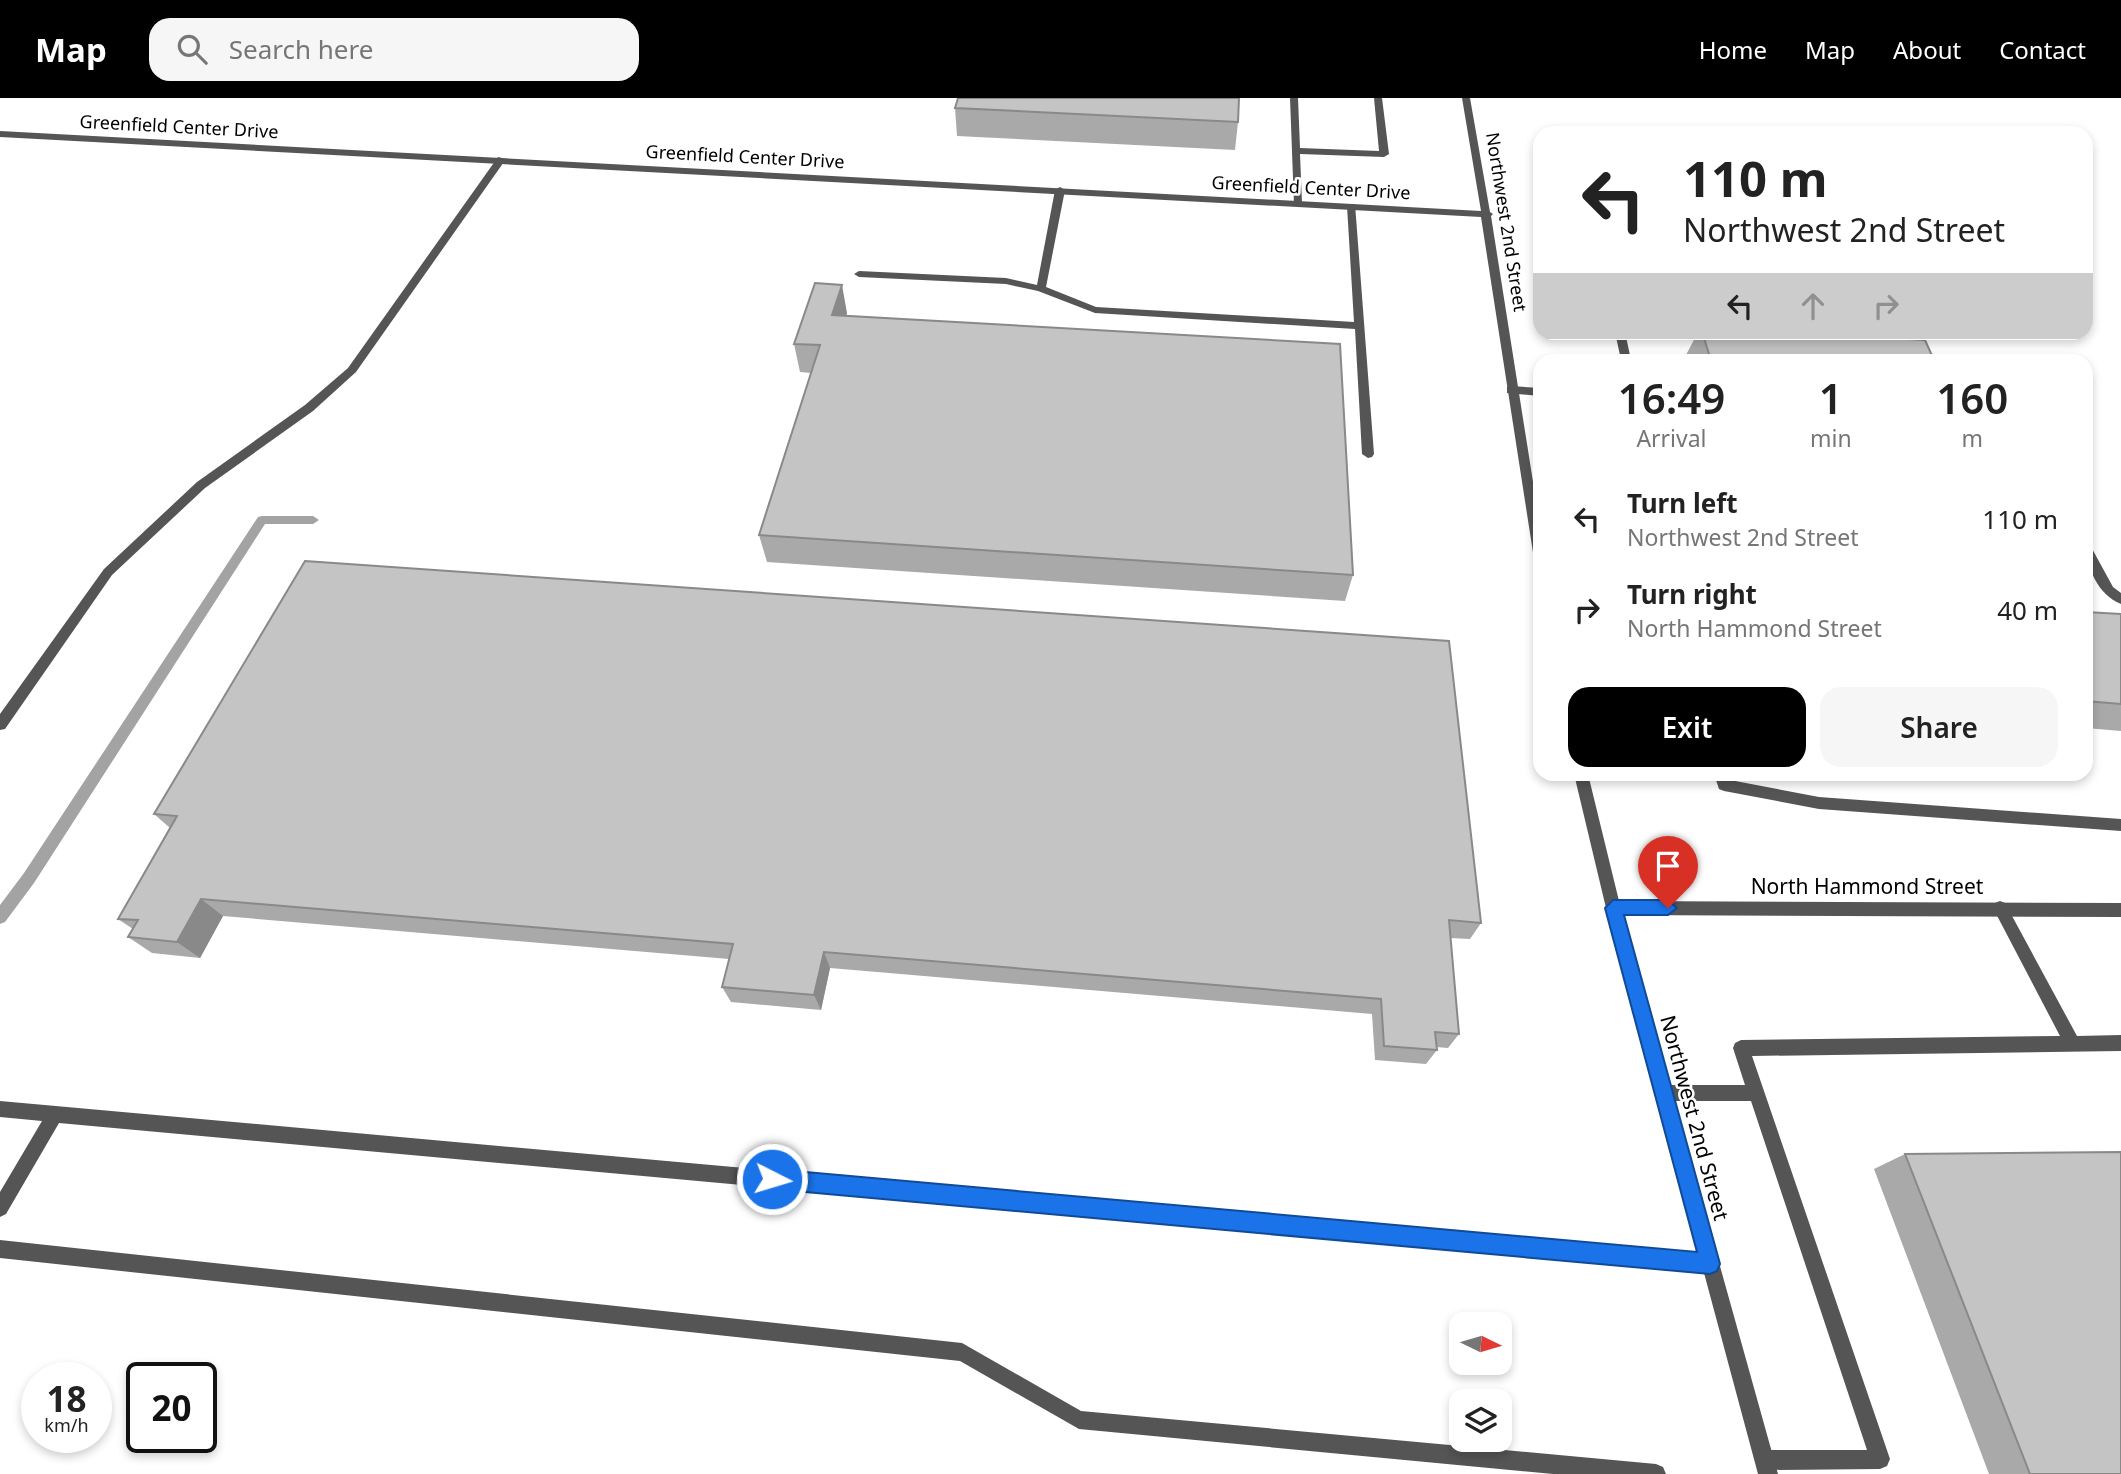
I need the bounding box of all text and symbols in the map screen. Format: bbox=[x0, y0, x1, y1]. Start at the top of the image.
search box bbox=[149, 18, 639, 81]
text: Map bbox=[35, 27, 107, 72]
icon: search bbox=[173, 30, 211, 68]
text: Search here bbox=[229, 31, 373, 67]
text: Home bbox=[1699, 33, 1767, 66]
text: Map bbox=[1805, 33, 1855, 66]
text: About bbox=[1893, 33, 1961, 66]
text: Contact bbox=[1999, 33, 2086, 66]
street label: Greenfield Center Drive bbox=[79, 109, 279, 143]
street label: Northwest 2nd Street bbox=[1481, 131, 1533, 314]
street label: Greenfield Center Drive bbox=[645, 139, 845, 173]
text: 110 m bbox=[1683, 145, 1828, 211]
icon: left bbox=[1568, 154, 1659, 245]
street label: Greenfield Center Drive bbox=[1211, 170, 1411, 204]
text: Northwest 2nd Street bbox=[1683, 208, 2005, 251]
icon: left bbox=[1721, 287, 1759, 325]
icon: ahead bbox=[1794, 287, 1832, 325]
icon: right bbox=[1867, 287, 1905, 325]
text: 16:49 bbox=[1618, 369, 1725, 426]
text: 1 bbox=[1819, 369, 1843, 426]
text: 160 bbox=[1936, 369, 2008, 426]
text: Arrival bbox=[1636, 422, 1707, 454]
text: min bbox=[1810, 422, 1852, 454]
text: m bbox=[1962, 422, 1983, 454]
text: Turn left bbox=[1627, 485, 1738, 521]
icon: left bbox=[1568, 500, 1606, 538]
text: 110 m bbox=[1982, 501, 2058, 537]
text: Northwest 2nd Street bbox=[1627, 521, 1858, 553]
text: Turn right bbox=[1627, 576, 1757, 612]
icon: right bbox=[1568, 591, 1606, 629]
text: 40 m bbox=[1997, 592, 2058, 628]
text: North Hammond Street bbox=[1627, 612, 1882, 644]
button: Exit bbox=[1568, 687, 1806, 767]
button: Share bbox=[1820, 687, 2058, 767]
pin bbox=[1638, 836, 1698, 908]
icon: arrive bbox=[1649, 847, 1687, 885]
street label: North Hammond Street bbox=[1751, 872, 1984, 900]
street label: Northwest 2nd Street bbox=[1654, 1012, 1736, 1224]
position arrow bbox=[735, 1142, 809, 1216]
north arrow bbox=[1449, 1312, 1512, 1376]
map controls bbox=[1449, 1312, 1512, 1452]
speed limit sign: 20 bbox=[126, 1362, 217, 1453]
text: 18 bbox=[46, 1375, 87, 1422]
button: layers bbox=[1449, 1389, 1512, 1452]
text: km/h bbox=[44, 1413, 89, 1437]

